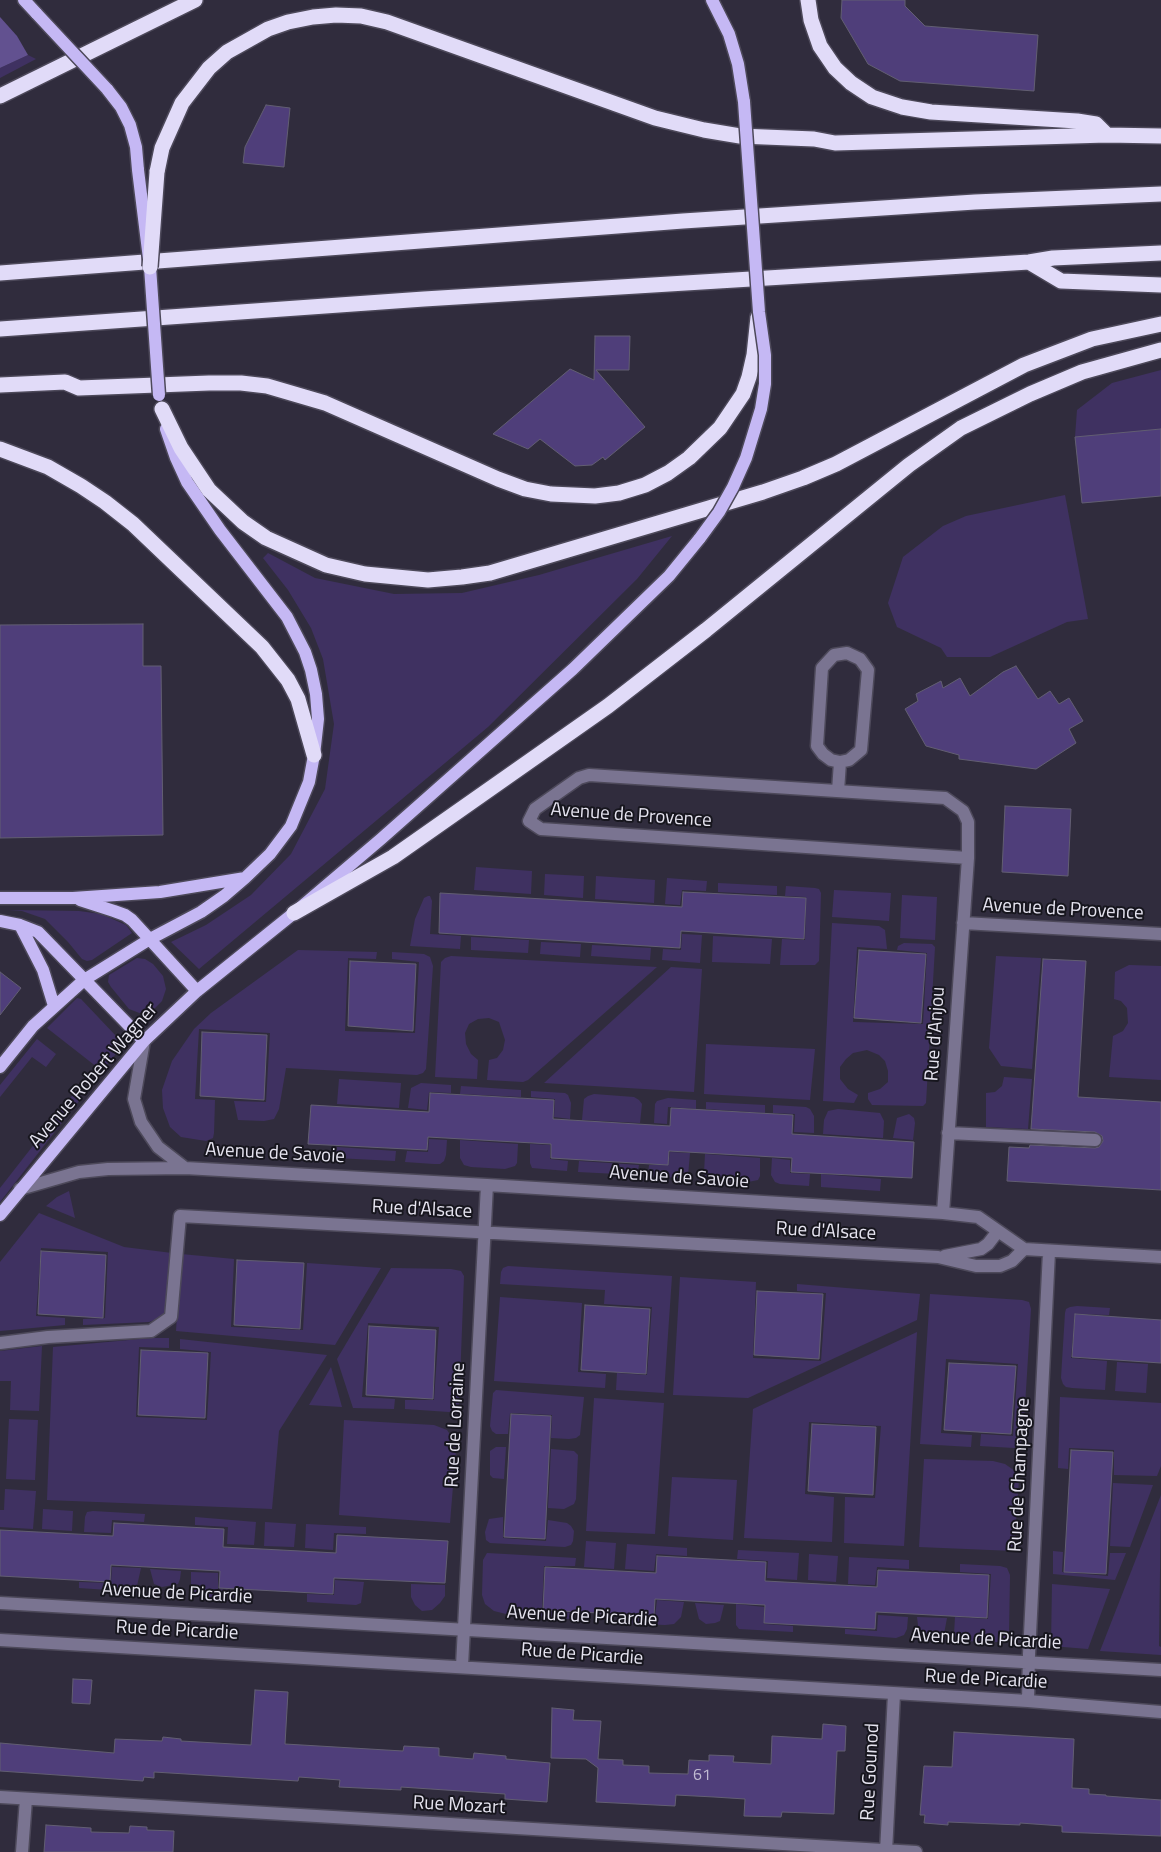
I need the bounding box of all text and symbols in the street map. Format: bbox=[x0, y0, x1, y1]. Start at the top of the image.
street label: Avenue de Provence bbox=[550, 799, 712, 833]
street label: Avenue de Provence bbox=[982, 894, 1144, 926]
street label: Rue d'Anjou bbox=[921, 986, 951, 1082]
street label: Avenue Robert Wagner bbox=[25, 999, 163, 1153]
street label: Avenue de Savoie bbox=[205, 1139, 345, 1169]
street label: Avenue de Savoie bbox=[608, 1162, 750, 1194]
street label: Rue d'Alsace bbox=[371, 1196, 473, 1224]
street label: Rue d'Alsace bbox=[775, 1218, 877, 1246]
street label: Rue de Lorraine bbox=[441, 1362, 471, 1488]
street label: Rue de Champagne bbox=[1005, 1397, 1035, 1553]
street label: Avenue de Picardie bbox=[101, 1579, 253, 1609]
street label: Avenue de Picardie bbox=[506, 1602, 658, 1632]
street label: Rue de Picardie bbox=[115, 1616, 239, 1646]
street label: Avenue de Picardie bbox=[910, 1625, 1062, 1655]
street label: Rue de Picardie bbox=[520, 1639, 644, 1671]
street label: Rue de Picardie bbox=[924, 1665, 1048, 1695]
street label: Rue Gounod bbox=[857, 1723, 885, 1821]
house number: 61 bbox=[693, 1766, 711, 1786]
street label: Rue Mozart bbox=[412, 1792, 506, 1820]

